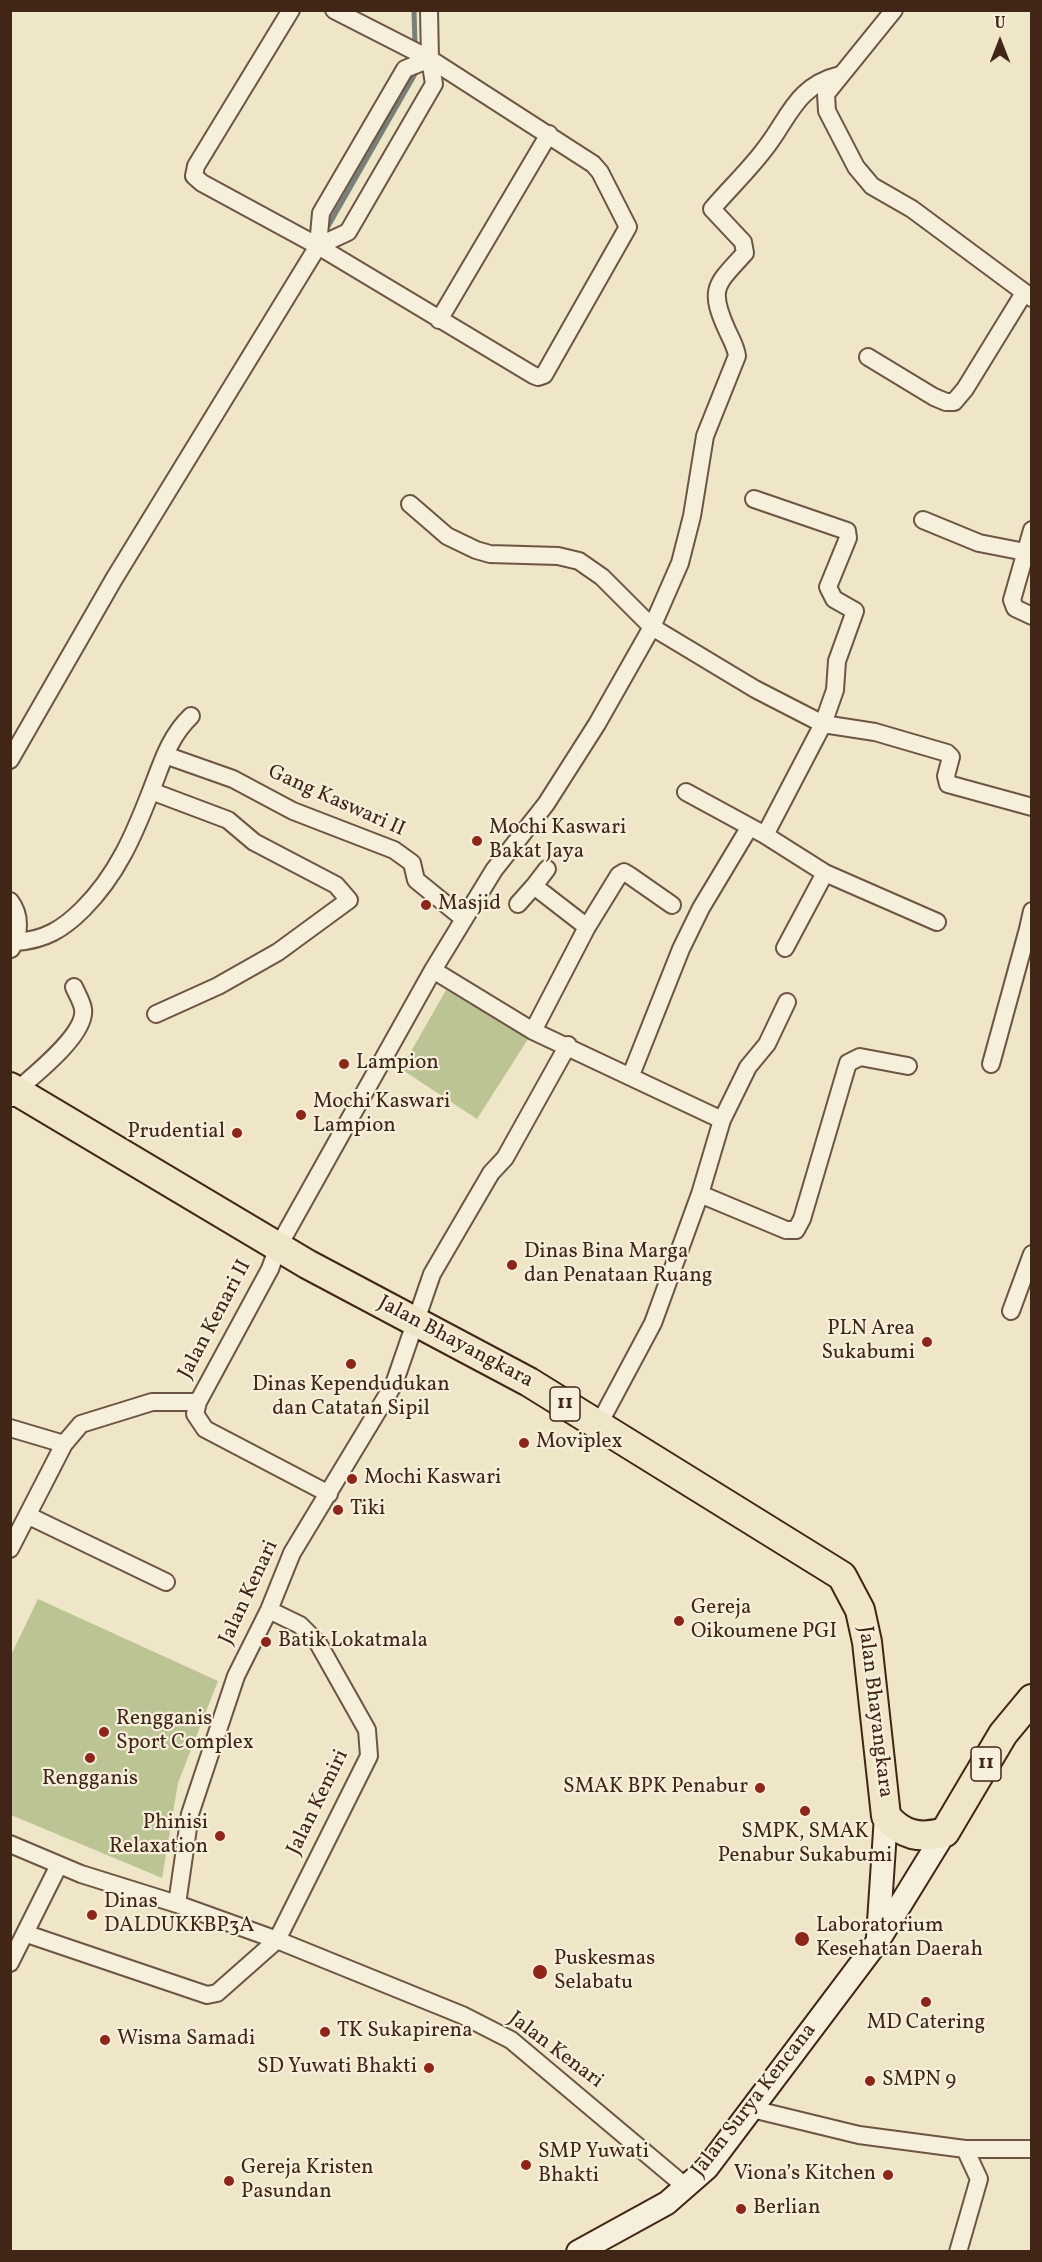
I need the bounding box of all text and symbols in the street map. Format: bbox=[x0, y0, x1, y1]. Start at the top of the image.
north arrow bbox=[970, 12, 1030, 72]
text: U bbox=[995, 13, 1005, 35]
street label: Gang Kaswari II bbox=[264, 761, 408, 843]
place label: Mochi Kaswari Bakat Jaya bbox=[489, 816, 626, 866]
marker: Mochi Kaswari Bakat Jaya bbox=[470, 834, 484, 848]
place label: Masjid bbox=[438, 892, 501, 918]
marker: Masjid bbox=[419, 898, 433, 912]
place label: Lampion bbox=[356, 1051, 439, 1077]
marker: Lampion bbox=[337, 1057, 351, 1071]
place label: Mochi Kaswari Lampion bbox=[313, 1090, 450, 1140]
marker: Mochi Kaswari Lampion bbox=[294, 1108, 308, 1122]
place label: Prudential bbox=[127, 1120, 225, 1146]
marker: Prudential bbox=[230, 1126, 244, 1140]
place label: Dinas Bina Marga dan Penataan Ruang bbox=[524, 1240, 712, 1290]
street label: Jalan Kenari II bbox=[174, 1256, 258, 1384]
marker: Dinas Bina Marga dan Penataan Ruang bbox=[505, 1258, 519, 1272]
street label: Jalan Bhayangkara bbox=[373, 1291, 537, 1395]
place label: PLN Area Sukabumi bbox=[821, 1317, 915, 1367]
marker: PLN Area Sukabumi bbox=[920, 1335, 934, 1349]
marker: Dinas Kependudukan dan Catatan Sipil bbox=[344, 1357, 358, 1371]
place label: Dinas Kependudukan dan Catatan Sipil bbox=[252, 1373, 450, 1423]
road number: 11 bbox=[550, 1387, 580, 1421]
place label: Moviplex bbox=[536, 1430, 622, 1456]
marker: Moviplex bbox=[517, 1436, 531, 1450]
place label: Mochi Kaswari bbox=[364, 1466, 501, 1492]
marker: Mochi Kaswari bbox=[345, 1472, 359, 1486]
place label: Tiki bbox=[350, 1497, 385, 1523]
marker: Tiki bbox=[331, 1503, 345, 1517]
street label: Jalan Kenari bbox=[215, 1537, 285, 1649]
place label: Gereja Oikoumene PGI bbox=[691, 1596, 837, 1646]
marker: Gereja Oikoumene PGI bbox=[672, 1614, 686, 1628]
street label: Jalan Bhayangkara bbox=[851, 1625, 897, 1799]
place label: Batik Lokatmala bbox=[278, 1629, 428, 1655]
marker: Batik Lokatmala bbox=[259, 1635, 273, 1649]
place label: Rengganis Sport Complex bbox=[116, 1707, 254, 1757]
marker: Rengganis Sport Complex bbox=[97, 1725, 111, 1739]
street label: Jalan Kemiri bbox=[283, 1746, 355, 1860]
road number: 11 bbox=[971, 1747, 1001, 1781]
marker: Rengganis bbox=[83, 1751, 97, 1765]
place label: Rengganis bbox=[42, 1767, 138, 1793]
place label: SMAK BPK Penabur bbox=[563, 1775, 748, 1801]
marker: SMAK BPK Penabur bbox=[753, 1781, 767, 1795]
marker: SMPK, SMAK Penabur Sukabumi bbox=[798, 1804, 812, 1818]
place label: Phinisi Relaxation bbox=[109, 1811, 208, 1861]
place label: SMPK, SMAK Penabur Sukabumi bbox=[718, 1820, 892, 1870]
marker: Phinisi Relaxation bbox=[213, 1829, 227, 1843]
place label: Dinas DALDUKKBP3A bbox=[104, 1890, 254, 1940]
marker: Dinas DALDUKKBP3A bbox=[85, 1908, 99, 1922]
place label: Laboratorium Kesehatan Daerah bbox=[816, 1914, 983, 1964]
marker: Laboratorium Kesehatan Daerah bbox=[793, 1930, 811, 1948]
place label: Puskesmas Selabatu bbox=[554, 1947, 655, 1997]
marker: Puskesmas Selabatu bbox=[531, 1963, 549, 1981]
marker: MD Catering bbox=[919, 1995, 933, 2009]
street label: Jalan Kenari bbox=[503, 2007, 607, 2095]
place label: MD Catering bbox=[867, 2011, 985, 2037]
place label: TK Sukapirena bbox=[337, 2019, 473, 2045]
street label: Jalan Surya Kencana bbox=[687, 2019, 823, 2183]
marker: TK Sukapirena bbox=[318, 2025, 332, 2039]
place label: Wisma Samadi bbox=[117, 2027, 255, 2053]
marker: Wisma Samadi bbox=[98, 2033, 112, 2047]
place label: SD Yuwati Bhakti bbox=[257, 2055, 417, 2081]
marker: SD Yuwati Bhakti bbox=[422, 2061, 436, 2075]
place label: SMPN 9 bbox=[882, 2068, 956, 2094]
marker: SMPN 9 bbox=[863, 2074, 877, 2088]
place label: SMP Yuwati Bhakti bbox=[538, 2140, 649, 2190]
place label: Gereja Kristen Pasundan bbox=[241, 2156, 374, 2206]
marker: SMP Yuwati Bhakti bbox=[519, 2158, 533, 2172]
place label: Viona’s Kitchen bbox=[734, 2162, 876, 2188]
marker: Viona’s Kitchen bbox=[881, 2168, 895, 2182]
marker: Gereja Kristen Pasundan bbox=[222, 2174, 236, 2188]
place label: Berlian bbox=[753, 2196, 820, 2222]
marker: Berlian bbox=[734, 2202, 748, 2216]

